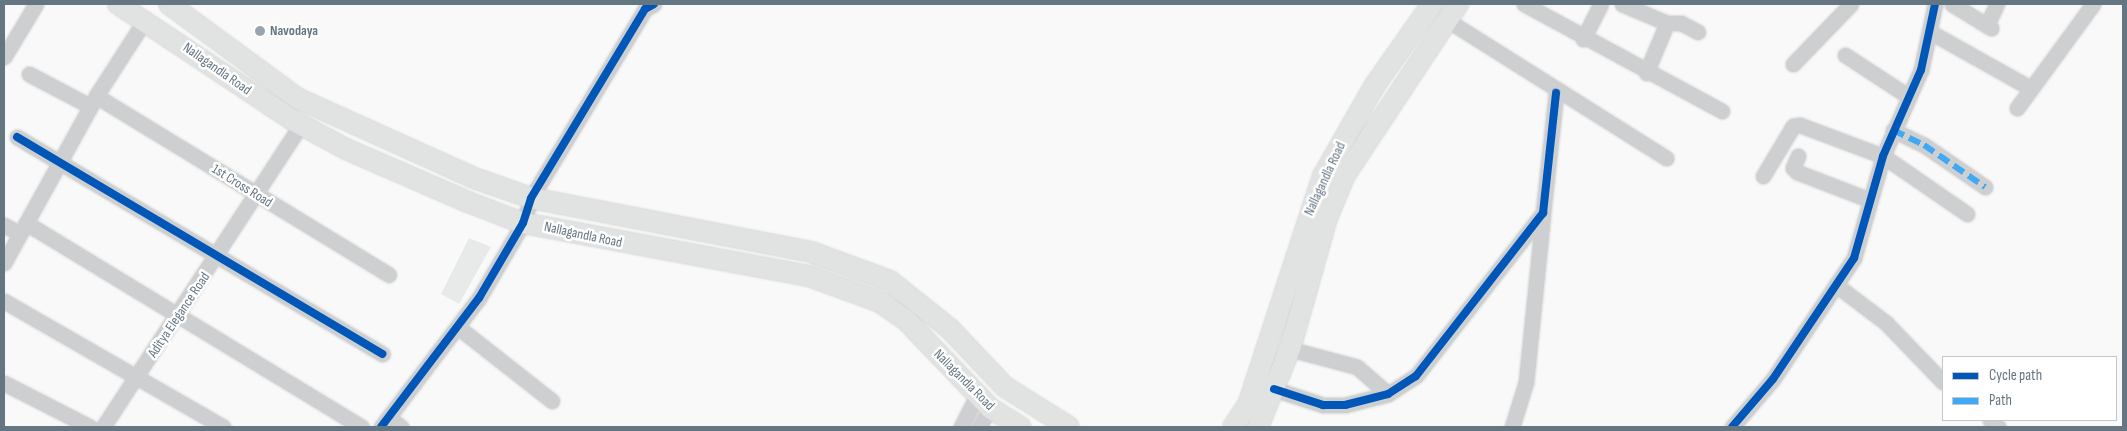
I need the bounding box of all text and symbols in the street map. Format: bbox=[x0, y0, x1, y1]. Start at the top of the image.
place label: Navodaya bbox=[270, 23, 318, 39]
marker: Navodaya bbox=[254, 25, 266, 37]
street label: Nallagandla Road bbox=[180, 39, 254, 99]
street label: Nallagandla Road bbox=[1301, 140, 1349, 218]
street label: 1st Cross Road bbox=[209, 161, 275, 211]
street label: Nallagandla Road bbox=[542, 219, 624, 251]
street label: Aditya Elegance Road bbox=[144, 269, 214, 361]
street label: Nallagandla Road bbox=[930, 346, 998, 414]
legend bbox=[1942, 356, 2117, 421]
text: Cycle path bbox=[1989, 366, 2042, 385]
text: Path bbox=[1989, 391, 2012, 410]

